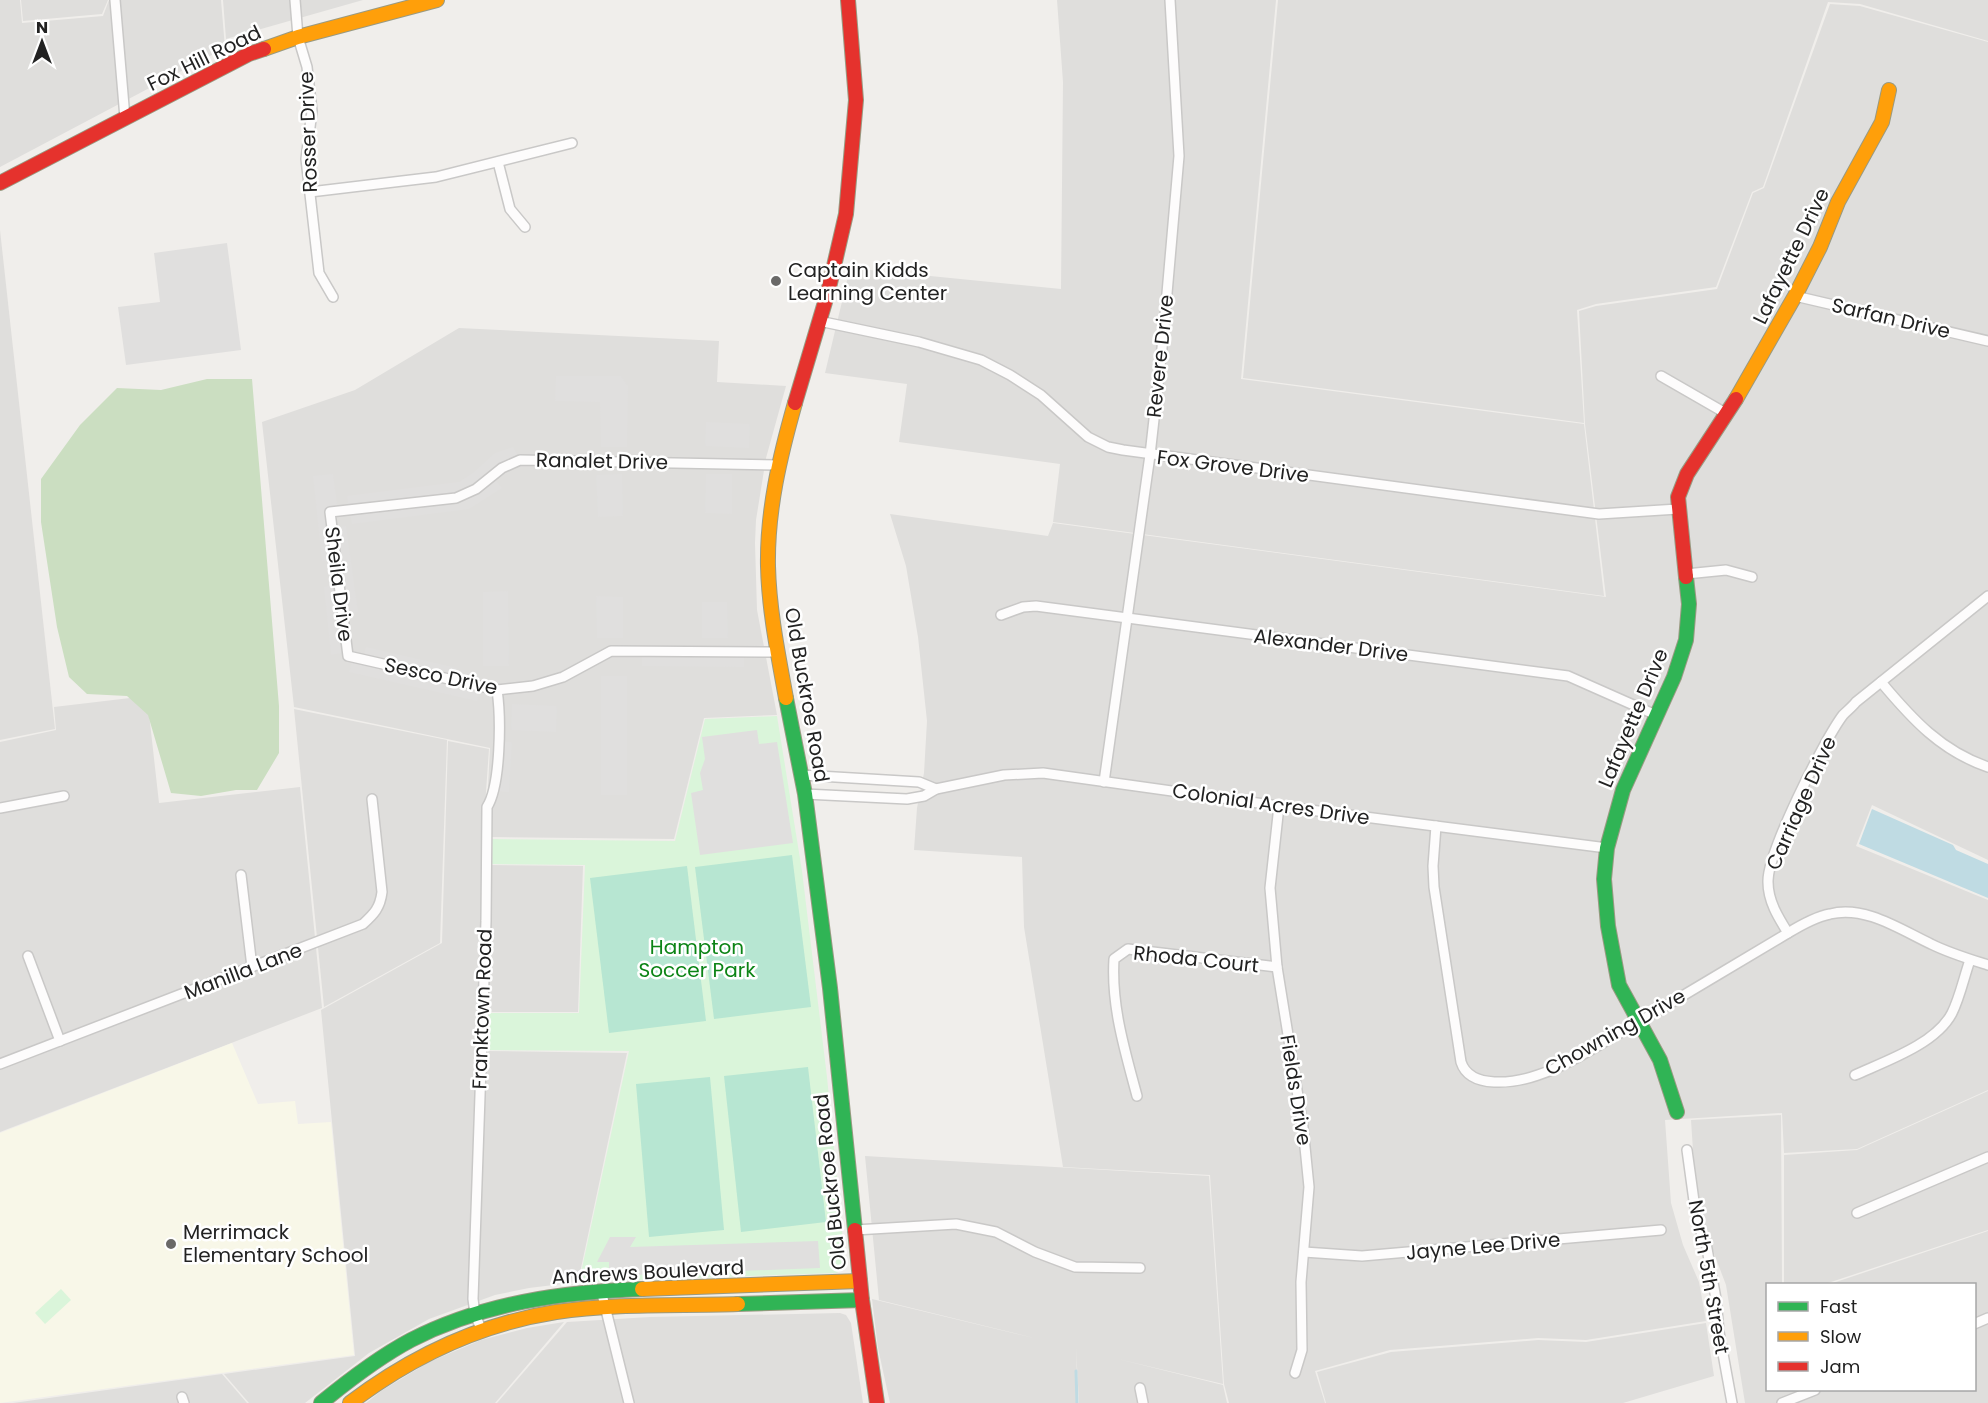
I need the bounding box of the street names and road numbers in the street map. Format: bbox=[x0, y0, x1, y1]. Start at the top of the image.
street label: Fox Hill Road bbox=[142, 18, 266, 98]
street label: Rosser Drive bbox=[292, 71, 324, 193]
street label: Lafayette Drive bbox=[1746, 183, 1836, 329]
street label: Sarfan Drive bbox=[1829, 291, 1953, 345]
street label: Revere Drive bbox=[1140, 293, 1180, 419]
street label: Fox Grove Drive bbox=[1155, 443, 1311, 489]
street label: Ranalet Drive bbox=[536, 446, 668, 476]
street label: Sheila Drive bbox=[318, 525, 360, 643]
street label: Old Buckroe Road bbox=[778, 605, 836, 785]
street label: Alexander Drive bbox=[1252, 622, 1410, 668]
street label: Lafayette Drive bbox=[1591, 644, 1675, 792]
street label: Sesco Drive bbox=[382, 650, 500, 702]
street label: Carriage Drive bbox=[1759, 732, 1843, 874]
street label: Colonial Acres Drive bbox=[1171, 776, 1371, 832]
street label: Franktown Road bbox=[465, 928, 499, 1090]
street label: Manilla Lane bbox=[180, 936, 306, 1006]
street label: Rhoda Court bbox=[1132, 938, 1260, 980]
street label: Chowning Drive bbox=[1540, 982, 1690, 1082]
street label: Fields Drive bbox=[1273, 1033, 1319, 1147]
street label: Old Buckroe Road bbox=[807, 1093, 853, 1271]
street label: North 5th Street bbox=[1682, 1198, 1736, 1356]
street label: Jayne Lee Drive bbox=[1405, 1225, 1561, 1267]
street label: Andrews Boulevard bbox=[551, 1253, 745, 1291]

